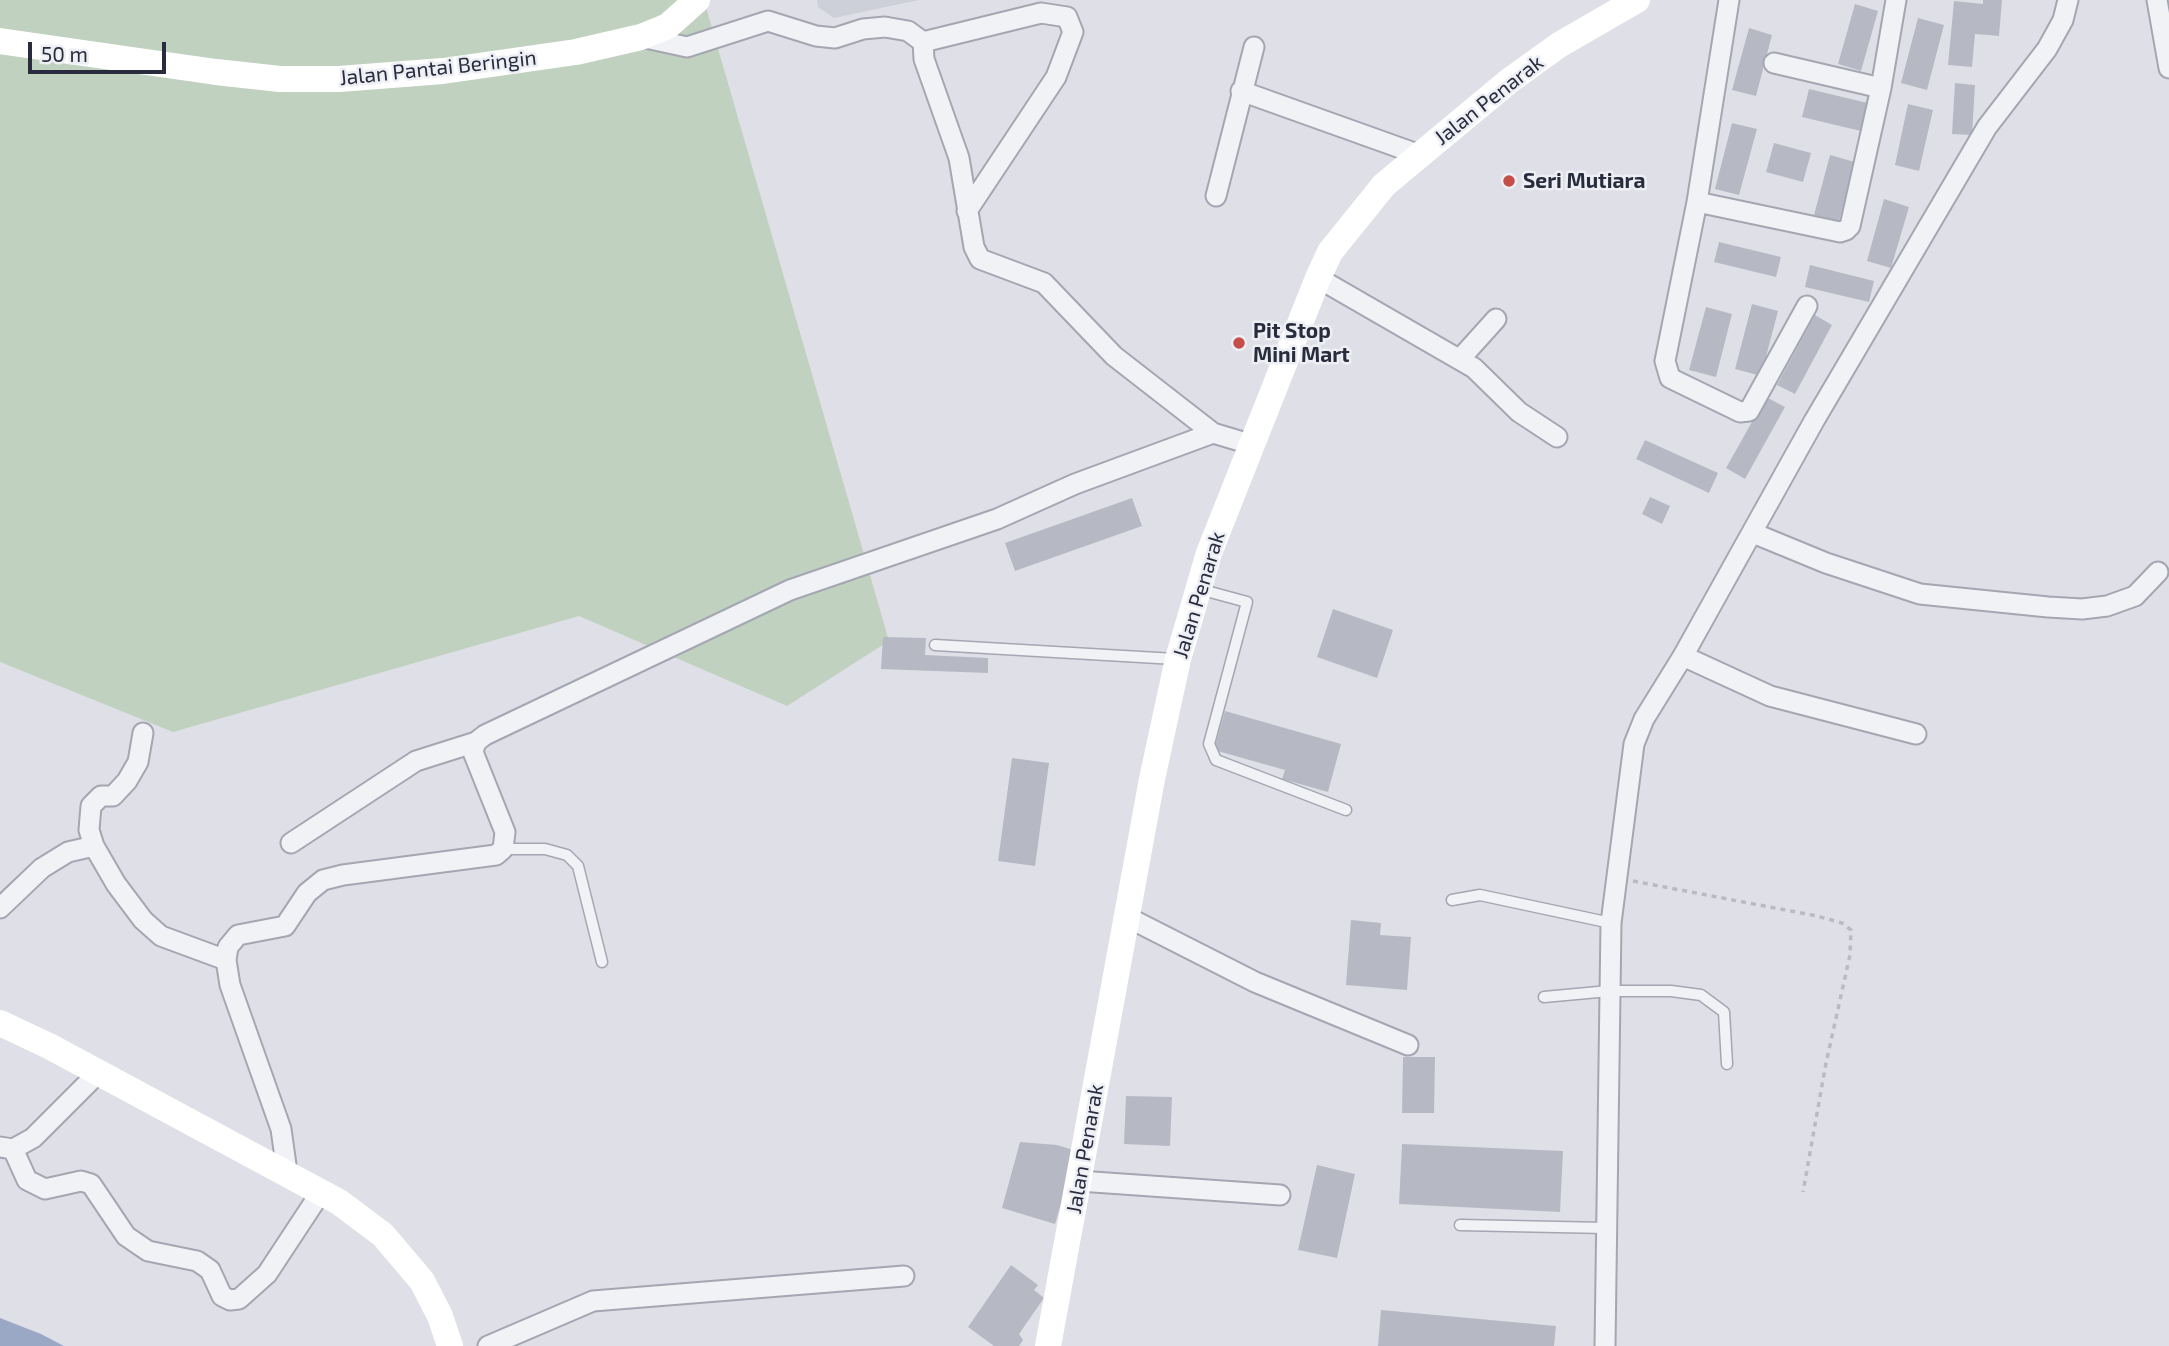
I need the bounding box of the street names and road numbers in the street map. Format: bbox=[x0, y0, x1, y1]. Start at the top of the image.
street label: Jalan Pantai Beringin bbox=[338, 45, 538, 91]
street label: Jalan Penarak bbox=[1430, 50, 1548, 150]
street label: Jalan Penarak bbox=[1168, 529, 1230, 661]
street label: Jalan Penarak bbox=[1061, 1082, 1109, 1216]

